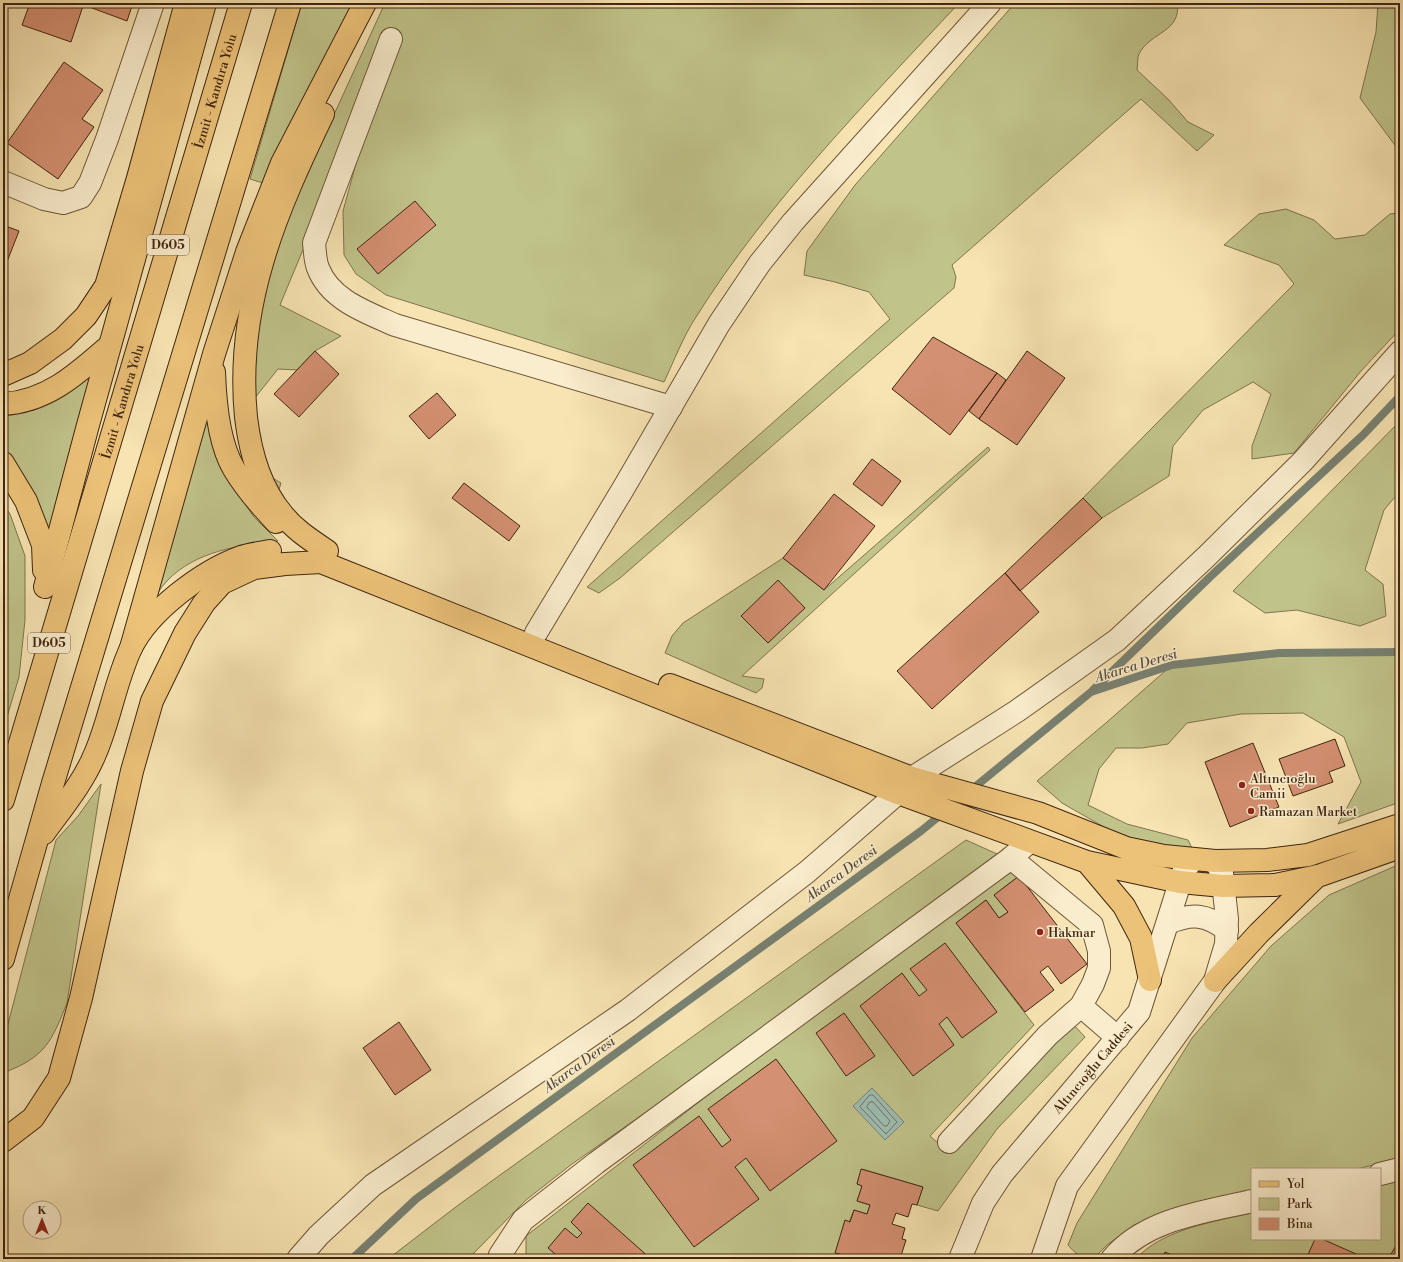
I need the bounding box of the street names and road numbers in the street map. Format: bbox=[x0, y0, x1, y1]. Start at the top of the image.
street label: İzmit - Kandıra Yolu bbox=[190, 31, 241, 150]
road number: D605 bbox=[147, 235, 189, 255]
street label: İzmit - Kandıra Yolu bbox=[97, 342, 148, 461]
road number: D605 bbox=[28, 633, 70, 653]
street label: Altıncıoğlu Caddesi bbox=[1049, 1019, 1136, 1118]

